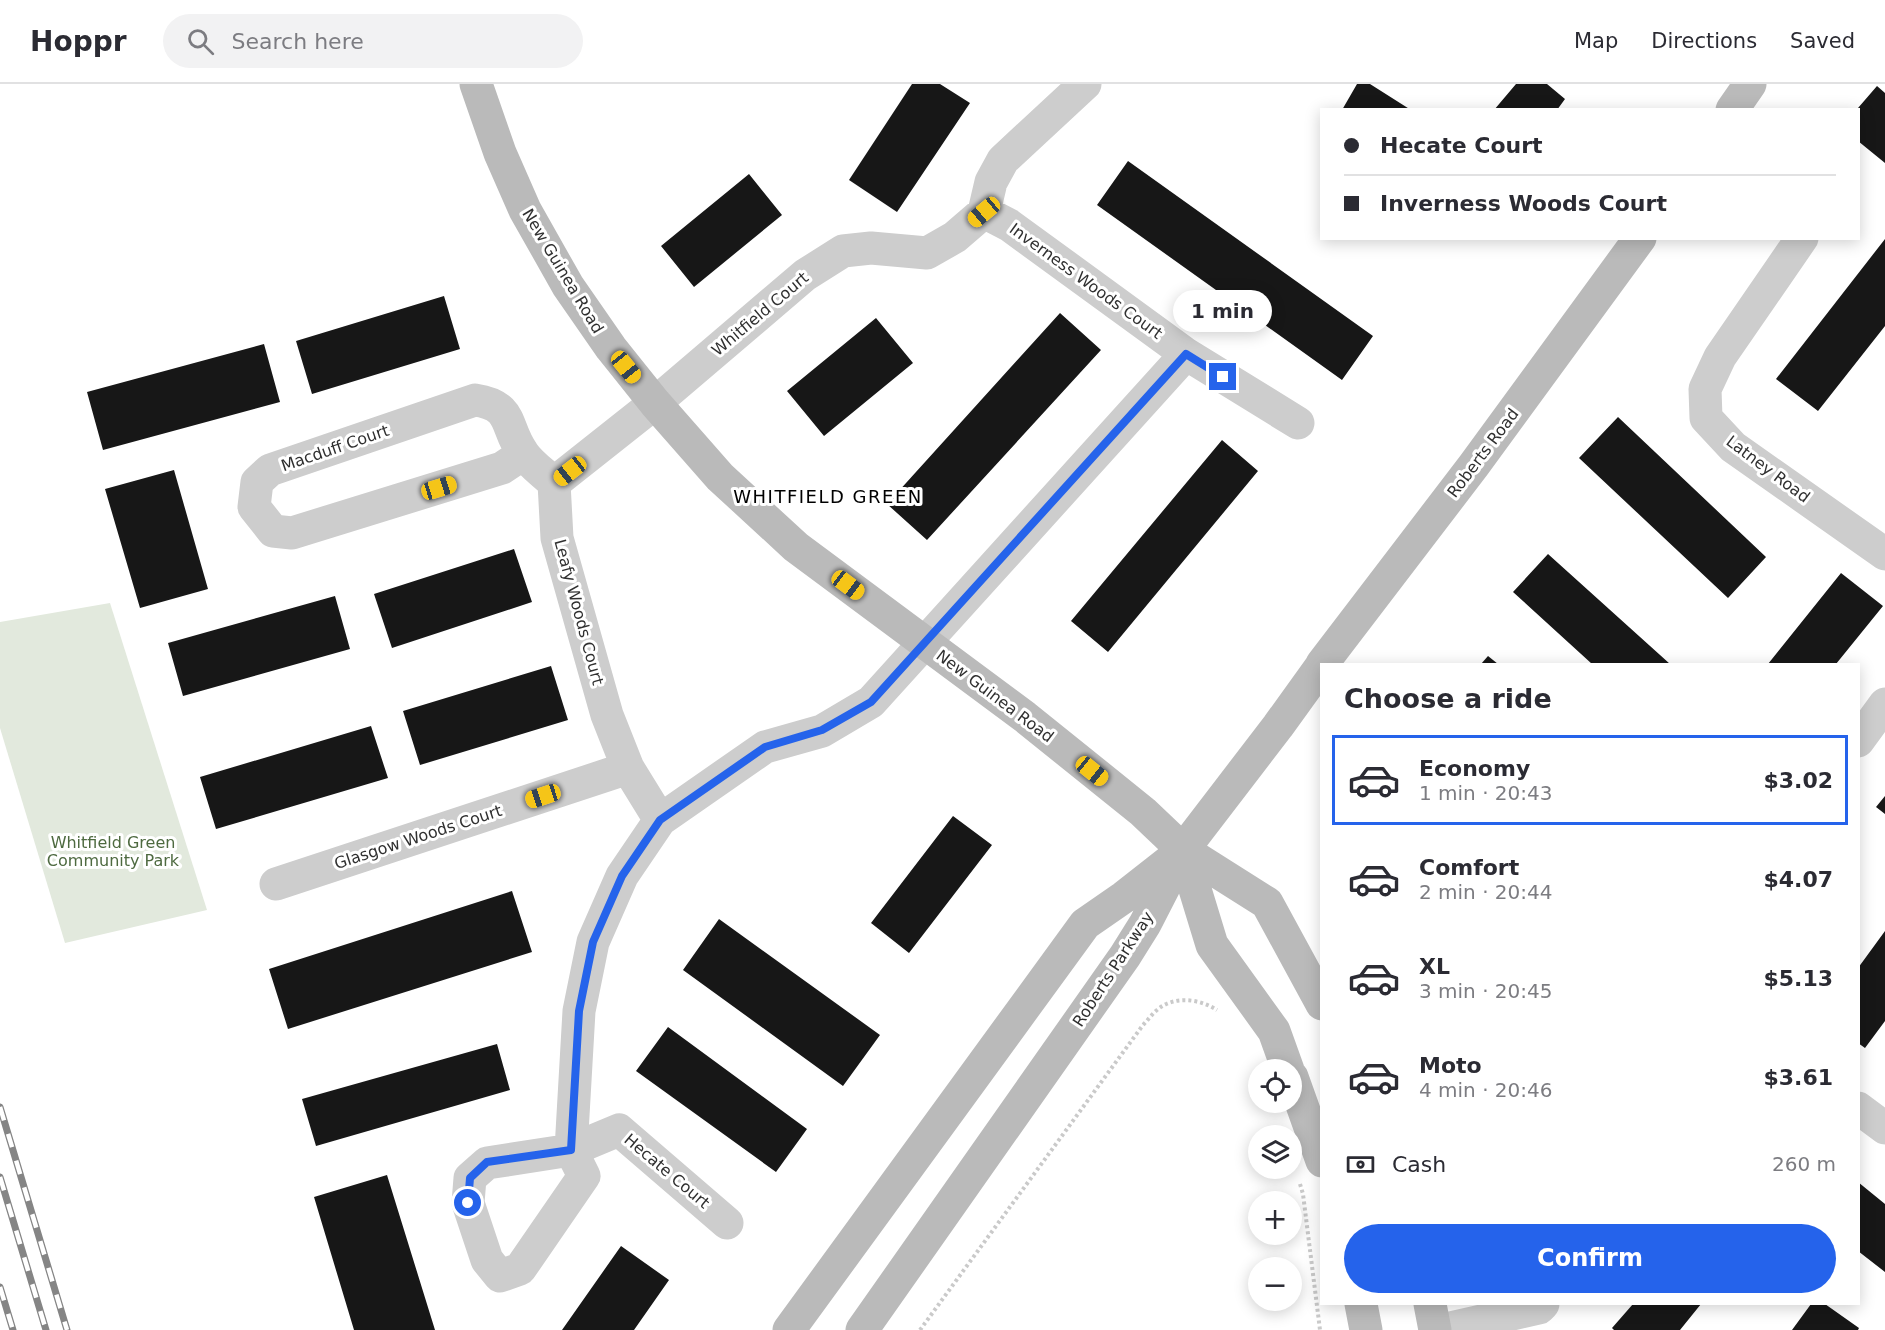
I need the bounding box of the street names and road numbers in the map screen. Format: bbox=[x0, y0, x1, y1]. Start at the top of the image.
street label: New Guinea Road bbox=[518, 205, 608, 337]
street label: Inverness Woods Court bbox=[1006, 219, 1166, 343]
street label: Whitfield Court bbox=[708, 268, 812, 360]
street label: Roberts Road bbox=[1443, 405, 1523, 501]
street label: Macduff Court bbox=[279, 421, 391, 475]
street label: Latney Road bbox=[1722, 431, 1814, 507]
street label: Leafy Woods Court bbox=[550, 537, 608, 687]
street label: New Guinea Road bbox=[933, 646, 1057, 746]
street label: Glasgow Woods Court bbox=[332, 801, 504, 873]
street label: Roberts Parkway bbox=[1069, 908, 1157, 1030]
street label: Hecate Court bbox=[620, 1130, 714, 1212]

